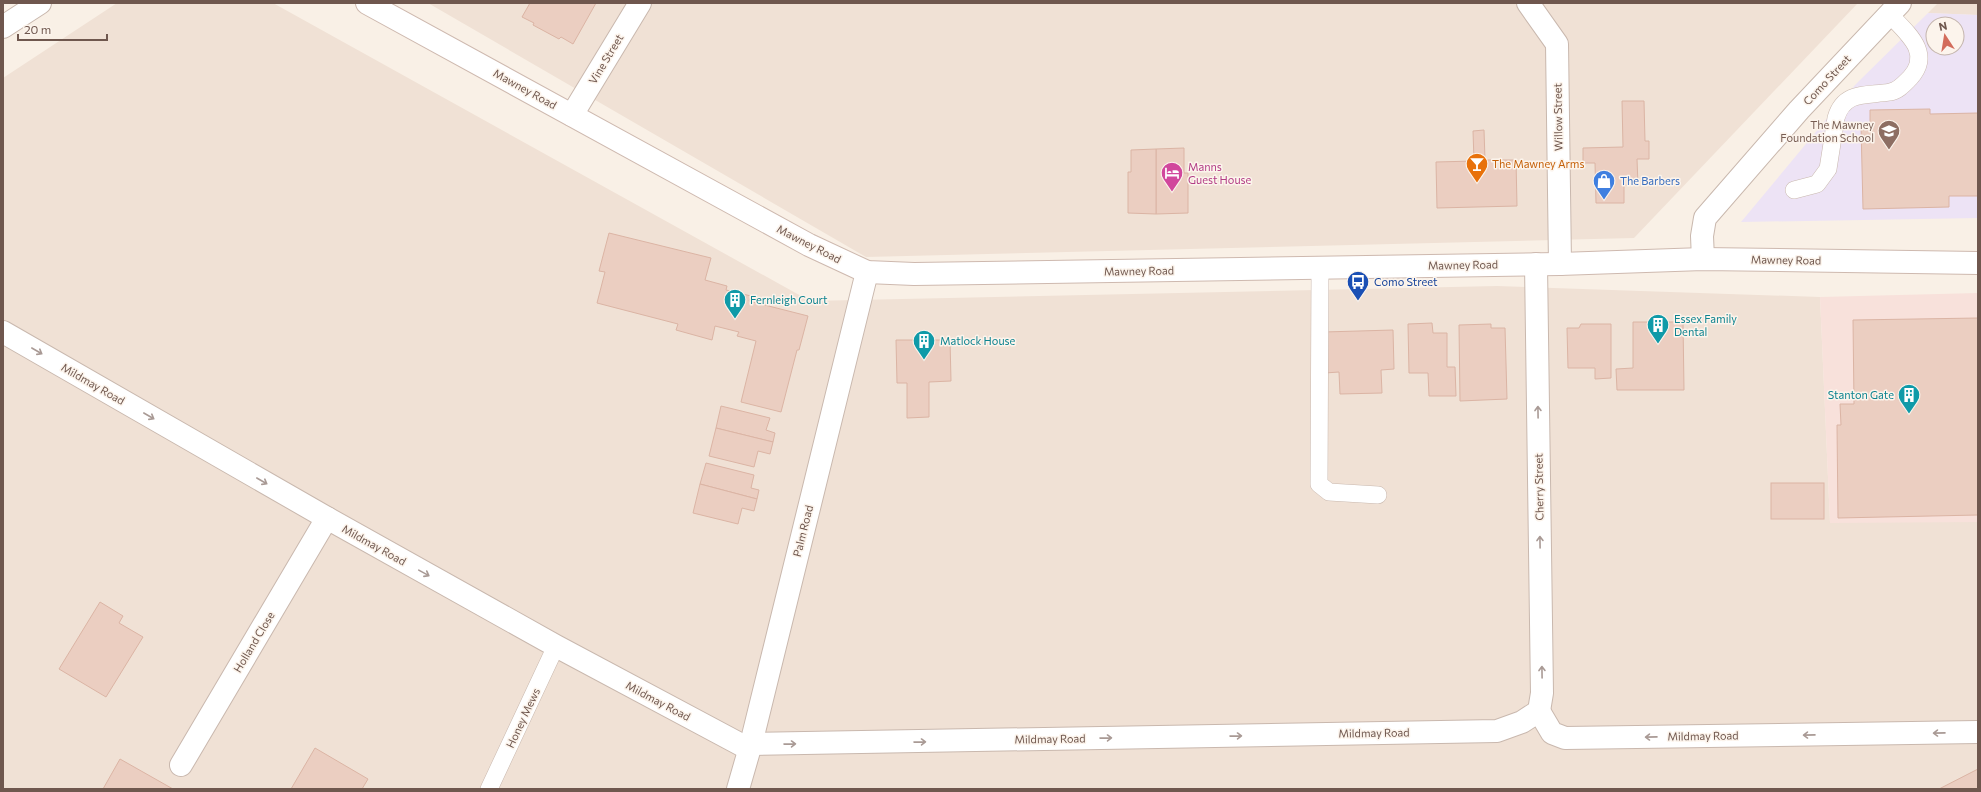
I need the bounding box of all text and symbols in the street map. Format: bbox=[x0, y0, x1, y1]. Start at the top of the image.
scale bar bbox=[18, 16, 107, 42]
north arrow bbox=[1925, 16, 1965, 56]
text: N bbox=[1937, 19, 1948, 33]
text: 20 m bbox=[24, 22, 51, 36]
street label: Vine Street bbox=[586, 31, 626, 86]
street label: Como Street bbox=[1800, 52, 1853, 107]
street label: Mawney Road bbox=[491, 66, 559, 111]
street label: Willow Street bbox=[1550, 82, 1565, 151]
place label: The Mawney Foundation School bbox=[1780, 118, 1874, 144]
school or university icon: The Mawney Foundation School bbox=[1876, 118, 1902, 151]
bar icon: The Mawney Arms bbox=[1464, 151, 1490, 184]
place label: The Mawney Arms bbox=[1492, 157, 1584, 170]
hotel icon: Manns Guest House bbox=[1159, 160, 1185, 193]
place label: Manns Guest House bbox=[1188, 160, 1252, 186]
shop icon: The Barbers bbox=[1591, 168, 1617, 201]
place label: The Barbers bbox=[1620, 174, 1680, 187]
street label: Mawney Road bbox=[775, 222, 844, 265]
street label: Mawney Road bbox=[1751, 252, 1821, 267]
street label: Mawney Road bbox=[1428, 257, 1498, 272]
street label: Mawney Road bbox=[1104, 263, 1174, 278]
bus stop icon: Como Street bbox=[1345, 269, 1371, 302]
place label: Como Street bbox=[1374, 275, 1438, 288]
building icon: Fernleigh Court bbox=[722, 287, 748, 320]
place label: Fernleigh Court bbox=[750, 293, 828, 306]
building icon: Essex Family Dental bbox=[1645, 312, 1671, 345]
place label: Essex Family Dental bbox=[1674, 312, 1737, 338]
building icon: Matlock House bbox=[911, 328, 937, 361]
place label: Matlock House bbox=[940, 334, 1016, 347]
one-way arrow bbox=[31, 348, 43, 356]
street label: Mildmay Road bbox=[59, 360, 127, 407]
building icon: Stanton Gate bbox=[1896, 382, 1922, 415]
place label: Stanton Gate bbox=[1828, 388, 1894, 401]
one-way arrow bbox=[1534, 406, 1542, 419]
one-way arrow bbox=[143, 413, 155, 421]
street label: Cherry Street bbox=[1531, 453, 1546, 521]
one-way arrow bbox=[256, 478, 268, 486]
street label: Palm Road bbox=[790, 504, 815, 558]
street label: Mildmay Road bbox=[340, 522, 409, 568]
one-way arrow bbox=[1536, 536, 1544, 549]
one-way arrow bbox=[418, 569, 430, 577]
street label: Holland Close bbox=[230, 609, 277, 674]
one-way arrow bbox=[1538, 666, 1545, 679]
street label: Mildmay Road bbox=[624, 678, 693, 723]
street label: Honey Mews bbox=[503, 686, 542, 750]
street label: Mildmay Road bbox=[1338, 725, 1410, 740]
street label: Mildmay Road bbox=[1667, 728, 1739, 743]
one-way arrow bbox=[1933, 729, 1946, 737]
street label: Mildmay Road bbox=[1014, 731, 1086, 746]
one-way arrow bbox=[1803, 731, 1816, 738]
one-way arrow bbox=[1229, 732, 1242, 739]
one-way arrow bbox=[1645, 733, 1658, 740]
one-way arrow bbox=[1099, 734, 1112, 742]
one-way arrow bbox=[913, 738, 926, 745]
one-way arrow bbox=[783, 740, 796, 748]

